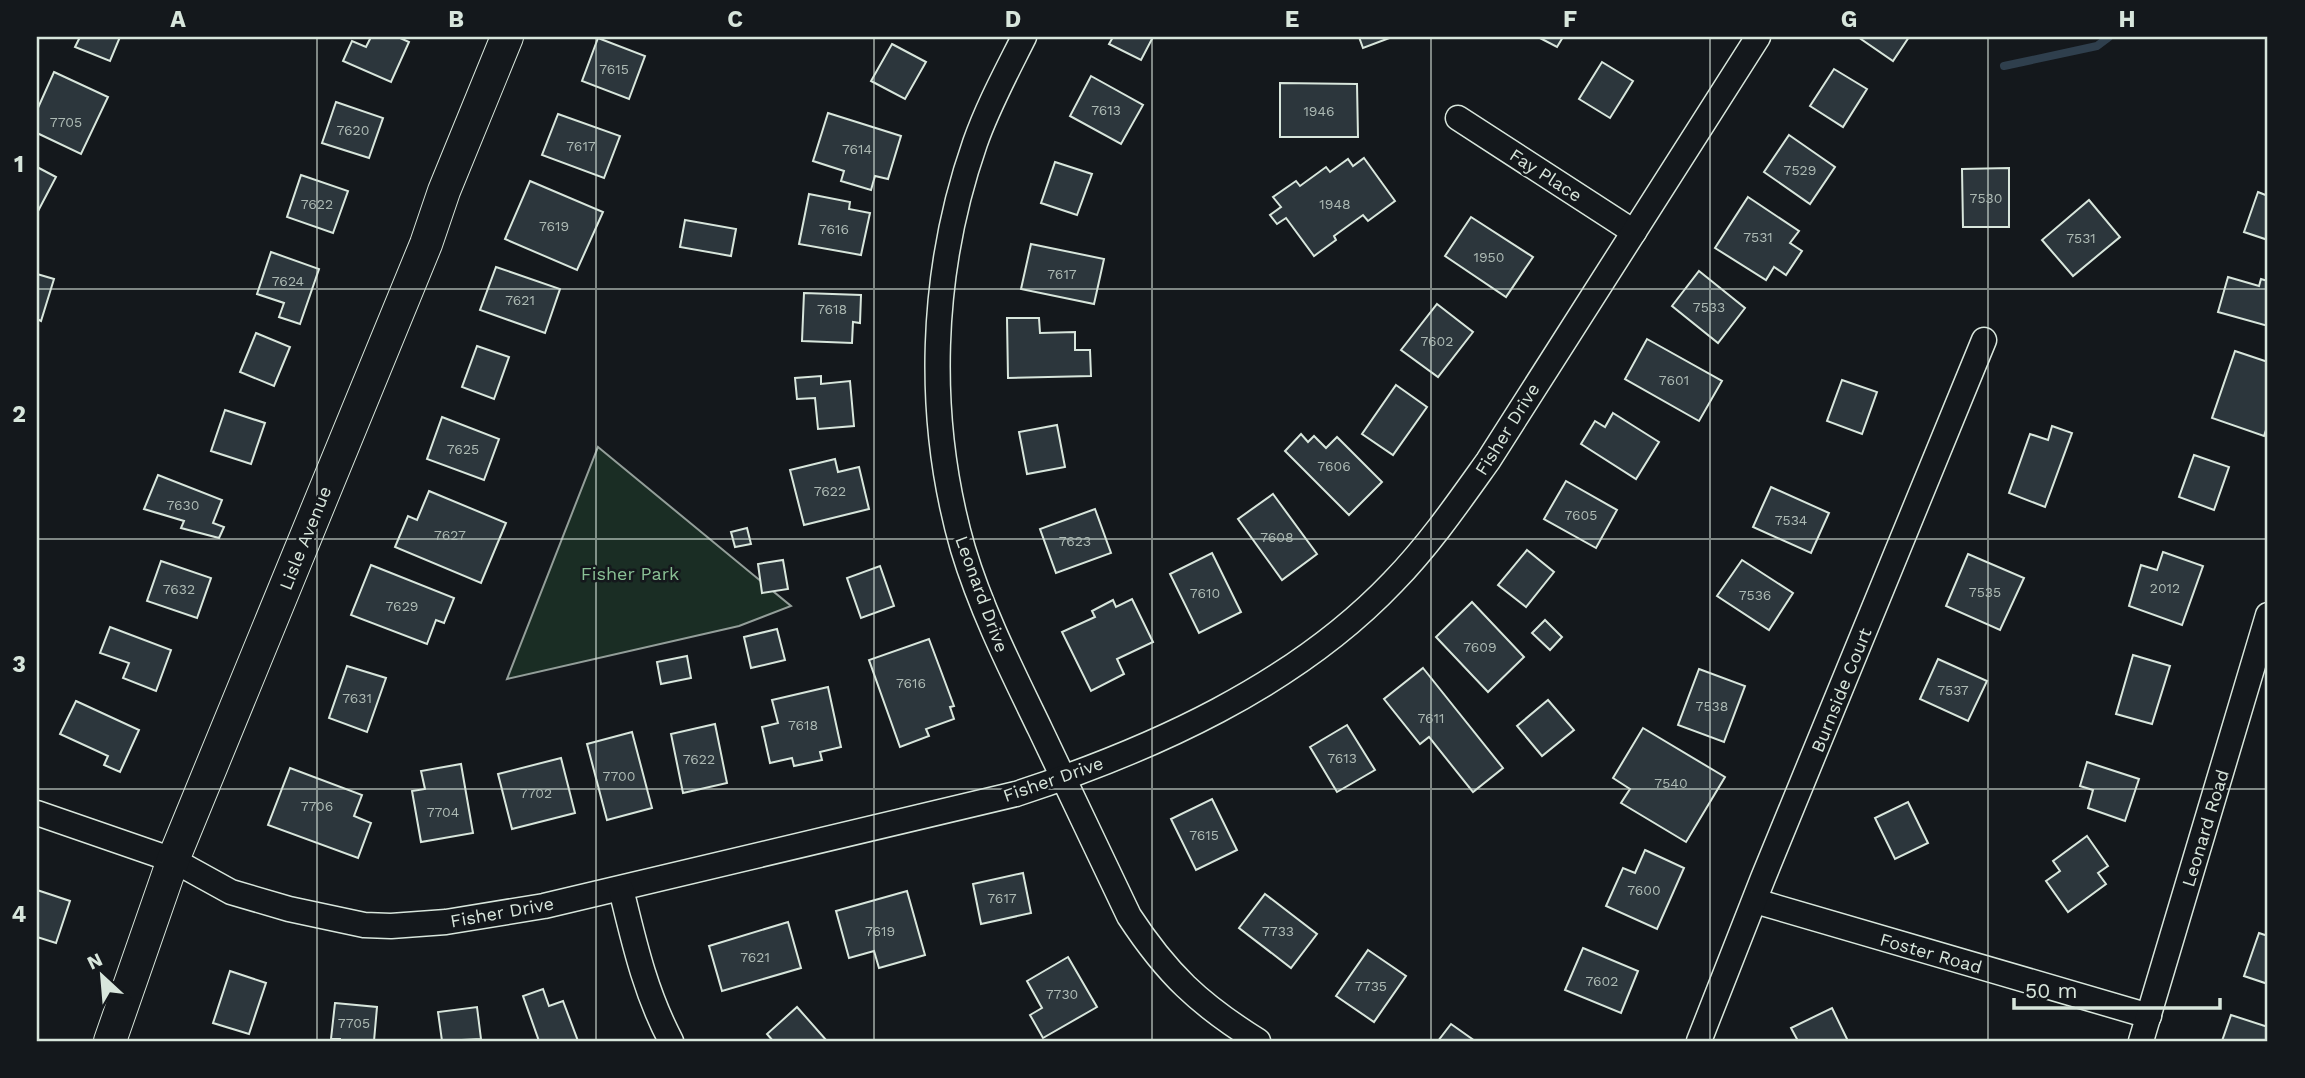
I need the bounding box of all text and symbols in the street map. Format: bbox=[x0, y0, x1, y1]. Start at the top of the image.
text: A bbox=[170, 6, 186, 33]
text: B bbox=[448, 6, 464, 33]
text: C bbox=[727, 6, 743, 33]
text: D bbox=[1005, 6, 1021, 33]
text: E bbox=[1285, 6, 1299, 33]
text: F bbox=[1563, 6, 1577, 33]
text: G bbox=[1841, 6, 1857, 33]
text: H bbox=[2118, 6, 2136, 33]
house number: 7615 bbox=[599, 61, 629, 77]
house number: 7613 bbox=[1091, 102, 1121, 118]
house number: 1946 bbox=[1303, 103, 1335, 119]
house number: 7705 bbox=[50, 114, 82, 130]
house number: 7620 bbox=[337, 122, 369, 138]
house number: 7617 bbox=[566, 138, 596, 154]
house number: 7614 bbox=[842, 141, 872, 157]
street label: Fay Place bbox=[1506, 144, 1586, 206]
text: 1 bbox=[14, 151, 24, 178]
house number: 7529 bbox=[1784, 162, 1816, 178]
house number: 7530 bbox=[1970, 190, 2002, 206]
house number: 7622 bbox=[301, 196, 333, 212]
house number: 1948 bbox=[1319, 196, 1351, 212]
house number: 7619 bbox=[539, 218, 569, 234]
house number: 7616 bbox=[819, 221, 849, 237]
house number: 7531 bbox=[1743, 229, 1773, 245]
house number: 7531 bbox=[2066, 230, 2096, 246]
house number: 1950 bbox=[1474, 249, 1504, 265]
house number: 7617 bbox=[1047, 266, 1077, 282]
house number: 7624 bbox=[272, 273, 304, 289]
house number: 7621 bbox=[505, 292, 535, 308]
house number: 7533 bbox=[1693, 299, 1725, 315]
house number: 7618 bbox=[817, 301, 847, 317]
house number: 7602 bbox=[1421, 333, 1453, 349]
house number: 7601 bbox=[1659, 372, 1689, 388]
street label: Fisher Drive bbox=[1470, 379, 1544, 479]
text: 2 bbox=[12, 401, 26, 428]
house number: 7625 bbox=[447, 441, 479, 457]
house number: 7606 bbox=[1317, 458, 1351, 474]
street label: Lisle Avenue bbox=[275, 483, 335, 593]
house number: 7622 bbox=[814, 483, 846, 499]
house number: 7630 bbox=[167, 497, 199, 513]
house number: 7605 bbox=[1565, 507, 1597, 523]
house number: 7534 bbox=[1775, 512, 1807, 528]
house number: 7627 bbox=[434, 527, 466, 543]
house number: 7608 bbox=[1260, 529, 1294, 545]
street label: Leonard Drive bbox=[951, 533, 1013, 655]
house number: 7623 bbox=[1059, 533, 1091, 549]
park label: Fisher Park bbox=[581, 563, 679, 584]
house number: 2012 bbox=[2150, 580, 2180, 596]
house number: 7632 bbox=[163, 581, 195, 597]
house number: 7535 bbox=[1969, 584, 2001, 600]
house number: 7610 bbox=[1190, 585, 1220, 601]
house number: 7536 bbox=[1739, 587, 1771, 603]
house number: 7629 bbox=[386, 598, 418, 614]
street label: Burnside Court bbox=[1807, 624, 1876, 755]
house number: 7609 bbox=[1463, 639, 1497, 655]
text: 3 bbox=[12, 651, 26, 678]
house number: 7616 bbox=[896, 675, 926, 691]
house number: 7537 bbox=[1937, 682, 1969, 698]
house number: 7631 bbox=[342, 690, 372, 706]
house number: 7538 bbox=[1696, 698, 1728, 714]
house number: 7611 bbox=[1417, 710, 1445, 726]
house number: 7618 bbox=[788, 717, 818, 733]
house number: 7613 bbox=[1327, 750, 1357, 766]
house number: 7622 bbox=[683, 751, 715, 767]
street label: Fisher Drive bbox=[1000, 752, 1106, 806]
street label: Leonard Road bbox=[2177, 767, 2233, 889]
house number: 7700 bbox=[603, 768, 635, 784]
house number: 7540 bbox=[1654, 775, 1688, 791]
house number: 7702 bbox=[520, 785, 552, 801]
house number: 7706 bbox=[301, 798, 333, 814]
house number: 7704 bbox=[427, 804, 459, 820]
house number: 7615 bbox=[1189, 827, 1219, 843]
house number: 7600 bbox=[1627, 882, 1661, 898]
house number: 7617 bbox=[987, 890, 1017, 906]
street label: Fisher Drive bbox=[449, 893, 555, 931]
text: 4 bbox=[12, 901, 27, 928]
house number: 7619 bbox=[865, 923, 895, 939]
house number: 7733 bbox=[1262, 923, 1294, 939]
street label: Foster Road bbox=[1878, 928, 1984, 978]
north arrow bbox=[66, 942, 136, 1012]
text: N bbox=[83, 948, 106, 975]
house number: 7621 bbox=[740, 949, 770, 965]
scale bar bbox=[2014, 966, 2221, 1010]
house number: 7602 bbox=[1586, 973, 1618, 989]
house number: 7735 bbox=[1355, 978, 1387, 994]
text: 50 m bbox=[2025, 978, 2077, 1003]
house number: 7730 bbox=[1046, 986, 1078, 1002]
house number: 7705 bbox=[338, 1015, 370, 1031]

